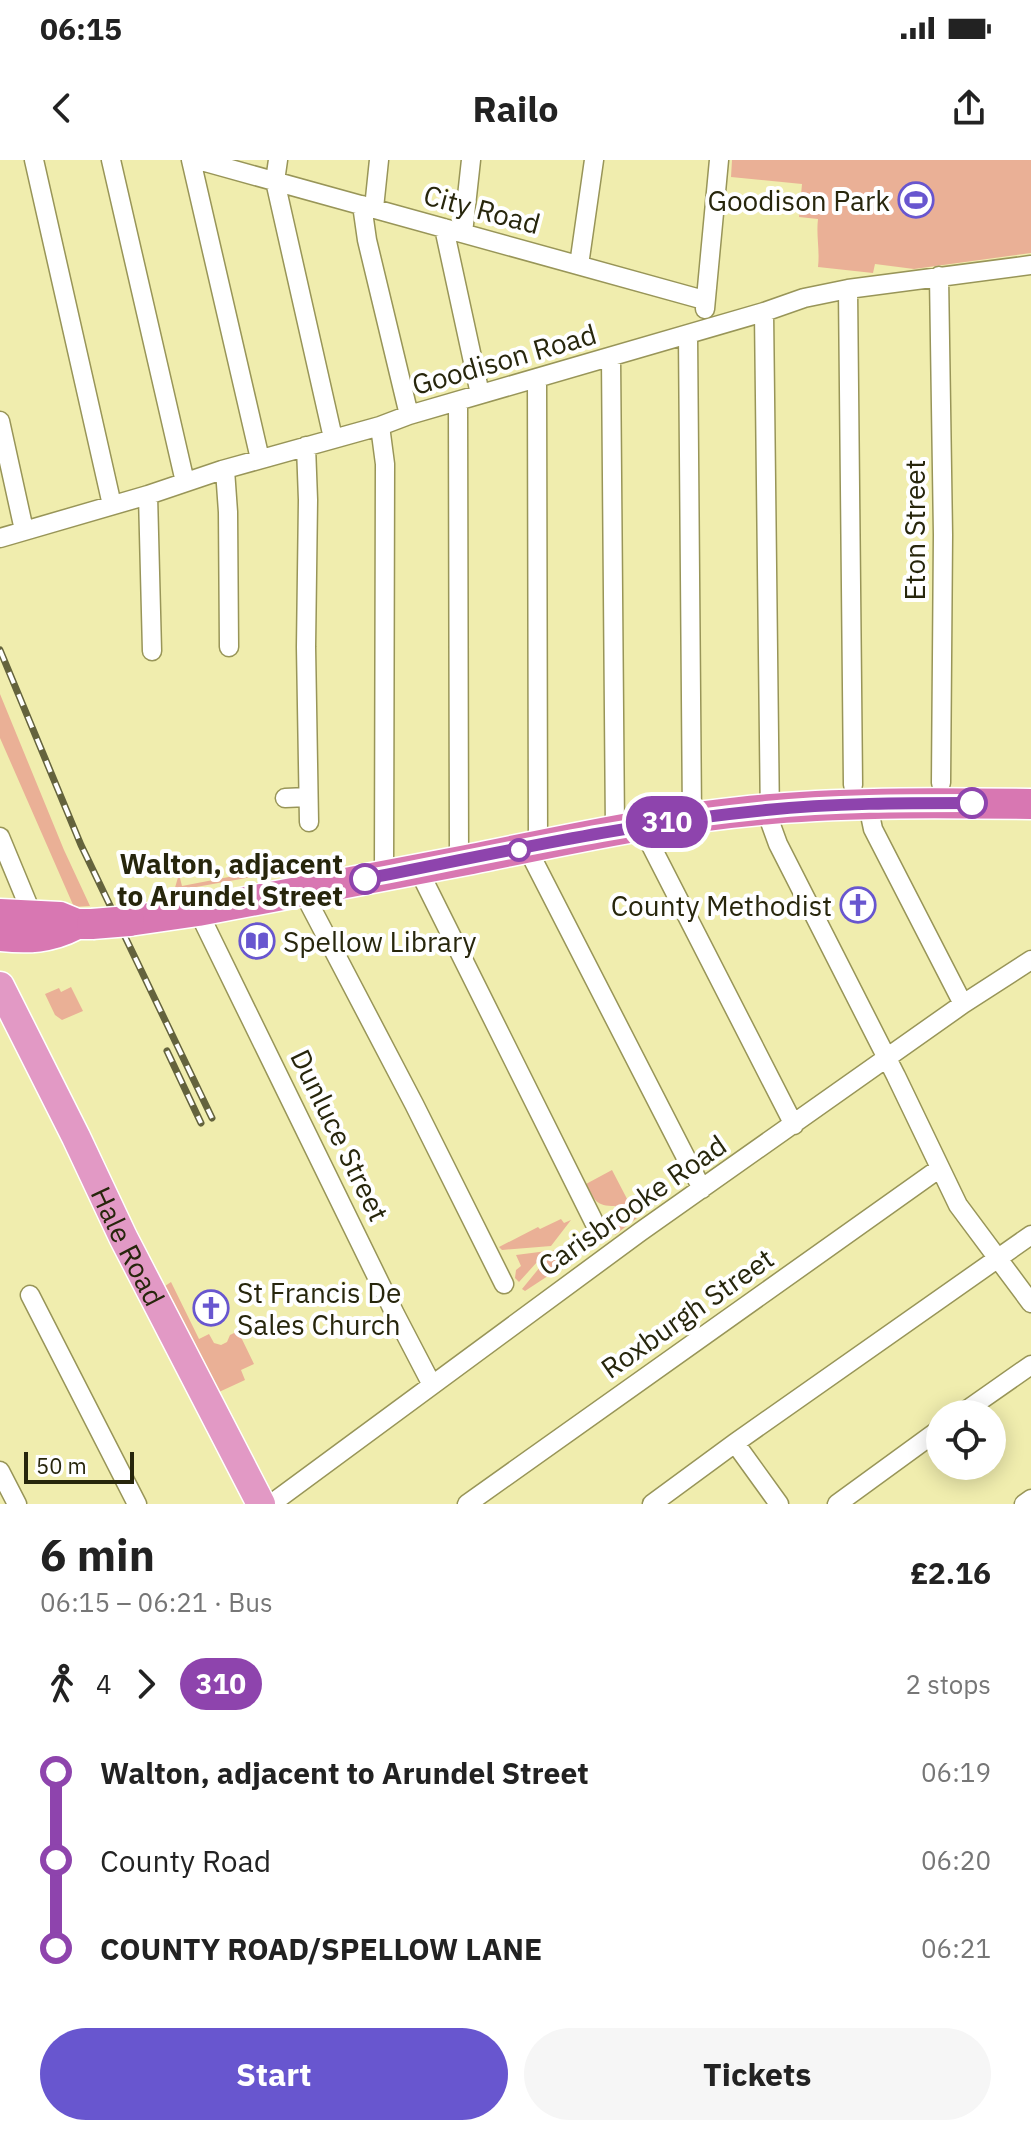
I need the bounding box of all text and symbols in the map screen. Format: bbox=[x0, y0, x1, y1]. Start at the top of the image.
text: 06:15 bbox=[40, 9, 122, 48]
text: Railo bbox=[473, 85, 558, 132]
icon: back bbox=[40, 86, 84, 130]
icon: share bbox=[947, 86, 991, 130]
street label: City Road bbox=[420, 176, 544, 242]
sports icon: Goodison Park bbox=[897, 181, 935, 219]
place label: Goodison Park bbox=[707, 182, 890, 219]
street label: Goodison Road bbox=[407, 315, 601, 403]
street label: Eton Street bbox=[896, 459, 933, 601]
unlabelled marker bbox=[957, 788, 987, 818]
line badge: 310 bbox=[621, 796, 713, 848]
text: 310 bbox=[642, 803, 692, 840]
unlabelled marker bbox=[508, 839, 530, 861]
place label: Walton, adjacent to Arundel Street bbox=[117, 845, 343, 914]
marker: Walton, adjacent to Arundel Street bbox=[350, 864, 380, 894]
church icon: County Methodist bbox=[839, 886, 877, 924]
place label: County Methodist bbox=[611, 887, 832, 924]
library icon: Spellow Library bbox=[238, 922, 276, 960]
place label: Spellow Library bbox=[283, 923, 477, 960]
street label: Dunluce Street bbox=[282, 1043, 398, 1227]
street label: Carisbrooke Road bbox=[531, 1126, 733, 1284]
street label: Hale Road bbox=[83, 1180, 174, 1312]
street label: Roxburgh Street bbox=[593, 1240, 781, 1386]
place label: St Francis De Sales Church bbox=[237, 1274, 401, 1343]
church icon: St Francis De Sales Church bbox=[192, 1289, 230, 1327]
map controls bbox=[926, 1400, 1006, 1480]
button: locate bbox=[926, 1400, 1006, 1480]
scale bar bbox=[24, 1448, 134, 1484]
text: 50 m bbox=[36, 1451, 87, 1480]
text: 6 min bbox=[40, 1526, 155, 1583]
text: £2.16 bbox=[910, 1553, 991, 1592]
text: 06:15 – 06:21 · Bus bbox=[40, 1585, 273, 1619]
icon: walk bbox=[40, 1662, 84, 1706]
icon: forward bbox=[124, 1662, 168, 1706]
text: 310 bbox=[196, 1665, 246, 1702]
text: 4 bbox=[96, 1667, 112, 1701]
text: 2 stops bbox=[905, 1667, 991, 1701]
text: Walton, adjacent to Arundel Street bbox=[100, 1753, 589, 1792]
text: 06:19 bbox=[921, 1755, 991, 1789]
text: County Road bbox=[100, 1841, 271, 1880]
text: 06:20 bbox=[921, 1843, 991, 1877]
text: COUNTY ROAD/SPELLOW LANE bbox=[100, 1929, 542, 1968]
text: 06:21 bbox=[921, 1931, 991, 1965]
button: Start bbox=[40, 2028, 508, 2120]
button: Tickets bbox=[524, 2028, 991, 2120]

